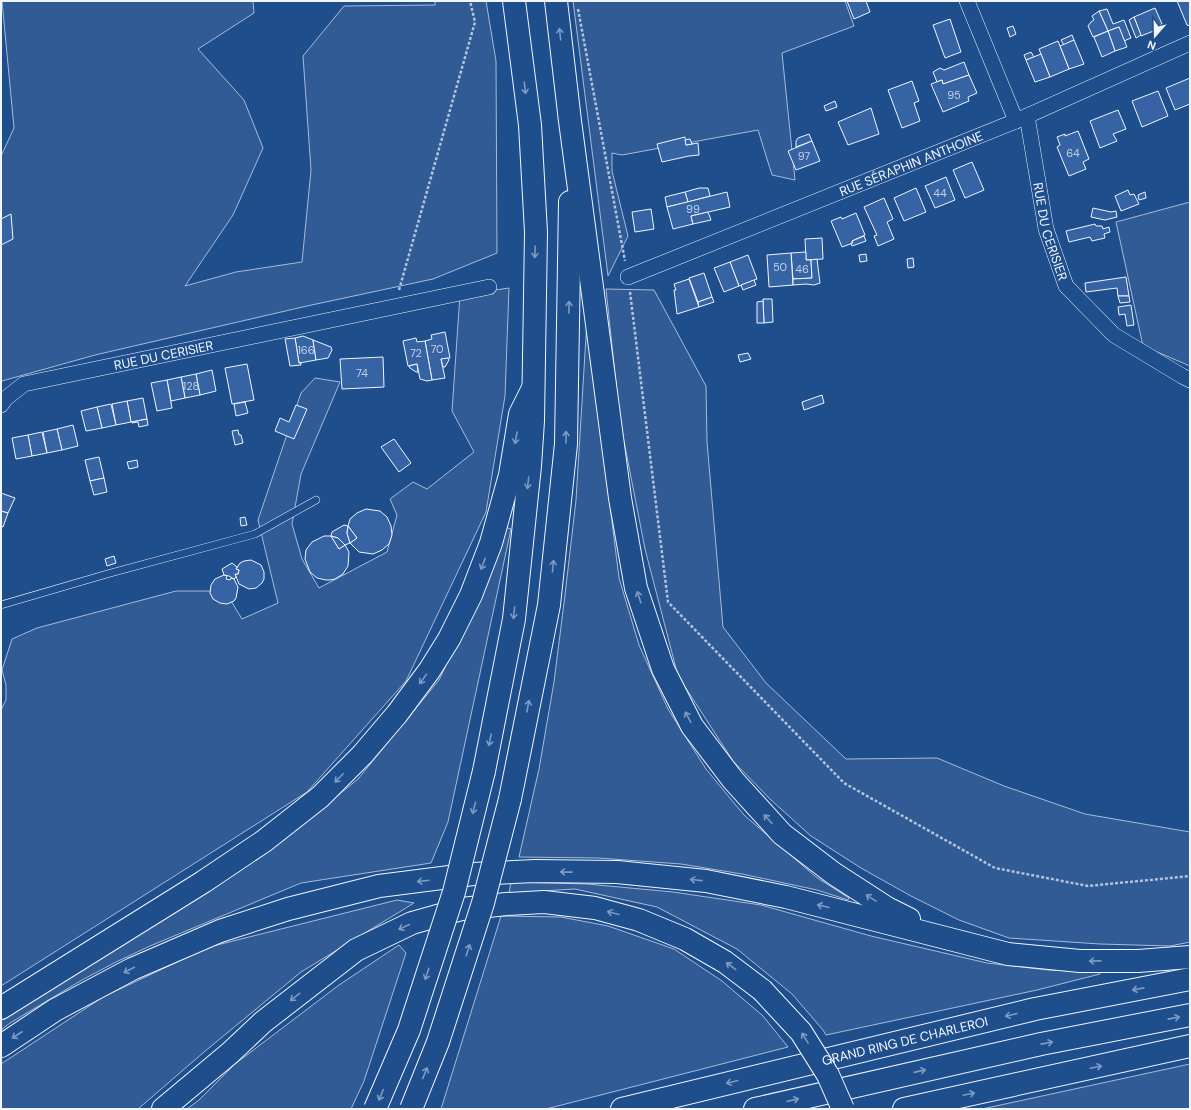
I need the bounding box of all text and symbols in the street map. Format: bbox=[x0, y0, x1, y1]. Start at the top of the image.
north arrow bbox=[1135, 16, 1175, 56]
one-way arrow bbox=[556, 28, 564, 41]
text: N bbox=[1145, 37, 1158, 53]
one-way arrow bbox=[521, 81, 529, 94]
house number: 95 bbox=[947, 88, 961, 102]
street label: RUE SÉRAPHIN ANTHOINE bbox=[837, 127, 986, 200]
house number: 64 bbox=[1066, 146, 1080, 160]
house number: 97 bbox=[798, 149, 810, 163]
street label: RUE DU CERISIER bbox=[1029, 181, 1072, 283]
house number: 44 bbox=[933, 186, 947, 200]
house number: 99 bbox=[686, 202, 700, 216]
one-way arrow bbox=[531, 245, 539, 258]
house number: 50 bbox=[773, 260, 787, 274]
house number: 46 bbox=[795, 262, 809, 276]
one-way arrow bbox=[565, 301, 573, 314]
street label: RUE DU CERISIER bbox=[112, 337, 215, 374]
house number: 70 bbox=[430, 342, 444, 356]
house number: 166 bbox=[297, 343, 315, 357]
house number: 72 bbox=[410, 346, 422, 360]
house number: 74 bbox=[356, 366, 368, 380]
house number: 128 bbox=[183, 379, 199, 393]
one-way arrow bbox=[512, 431, 520, 444]
one-way arrow bbox=[562, 431, 570, 444]
one-way arrow bbox=[524, 476, 532, 489]
one-way arrow bbox=[478, 557, 486, 569]
one-way arrow bbox=[549, 560, 556, 573]
one-way arrow bbox=[635, 591, 642, 604]
one-way arrow bbox=[511, 606, 518, 619]
one-way arrow bbox=[419, 673, 427, 684]
one-way arrow bbox=[525, 700, 533, 713]
one-way arrow bbox=[684, 711, 691, 723]
one-way arrow bbox=[485, 733, 493, 746]
one-way arrow bbox=[334, 773, 344, 783]
one-way arrow bbox=[470, 802, 478, 815]
one-way arrow bbox=[764, 814, 773, 824]
one-way arrow bbox=[560, 868, 573, 876]
one-way arrow bbox=[690, 876, 703, 884]
one-way arrow bbox=[417, 877, 430, 884]
one-way arrow bbox=[865, 893, 877, 901]
one-way arrow bbox=[817, 902, 830, 909]
one-way arrow bbox=[607, 909, 620, 916]
one-way arrow bbox=[398, 924, 410, 931]
one-way arrow bbox=[465, 944, 472, 957]
one-way arrow bbox=[1089, 957, 1102, 965]
one-way arrow bbox=[726, 962, 737, 970]
one-way arrow bbox=[124, 967, 136, 975]
one-way arrow bbox=[423, 967, 431, 979]
one-way arrow bbox=[1132, 985, 1145, 993]
one-way arrow bbox=[290, 993, 301, 1002]
one-way arrow bbox=[1004, 1011, 1017, 1019]
street label: GRAND RING DE CHARLEROI bbox=[820, 1013, 990, 1069]
one-way arrow bbox=[1167, 1014, 1180, 1022]
one-way arrow bbox=[11, 1032, 23, 1040]
one-way arrow bbox=[800, 1032, 808, 1044]
one-way arrow bbox=[1040, 1038, 1053, 1046]
one-way arrow bbox=[1089, 1062, 1102, 1070]
one-way arrow bbox=[422, 1067, 430, 1079]
one-way arrow bbox=[913, 1067, 926, 1075]
one-way arrow bbox=[725, 1079, 738, 1087]
one-way arrow bbox=[377, 1089, 385, 1101]
one-way arrow bbox=[962, 1090, 975, 1098]
one-way arrow bbox=[786, 1096, 799, 1103]

